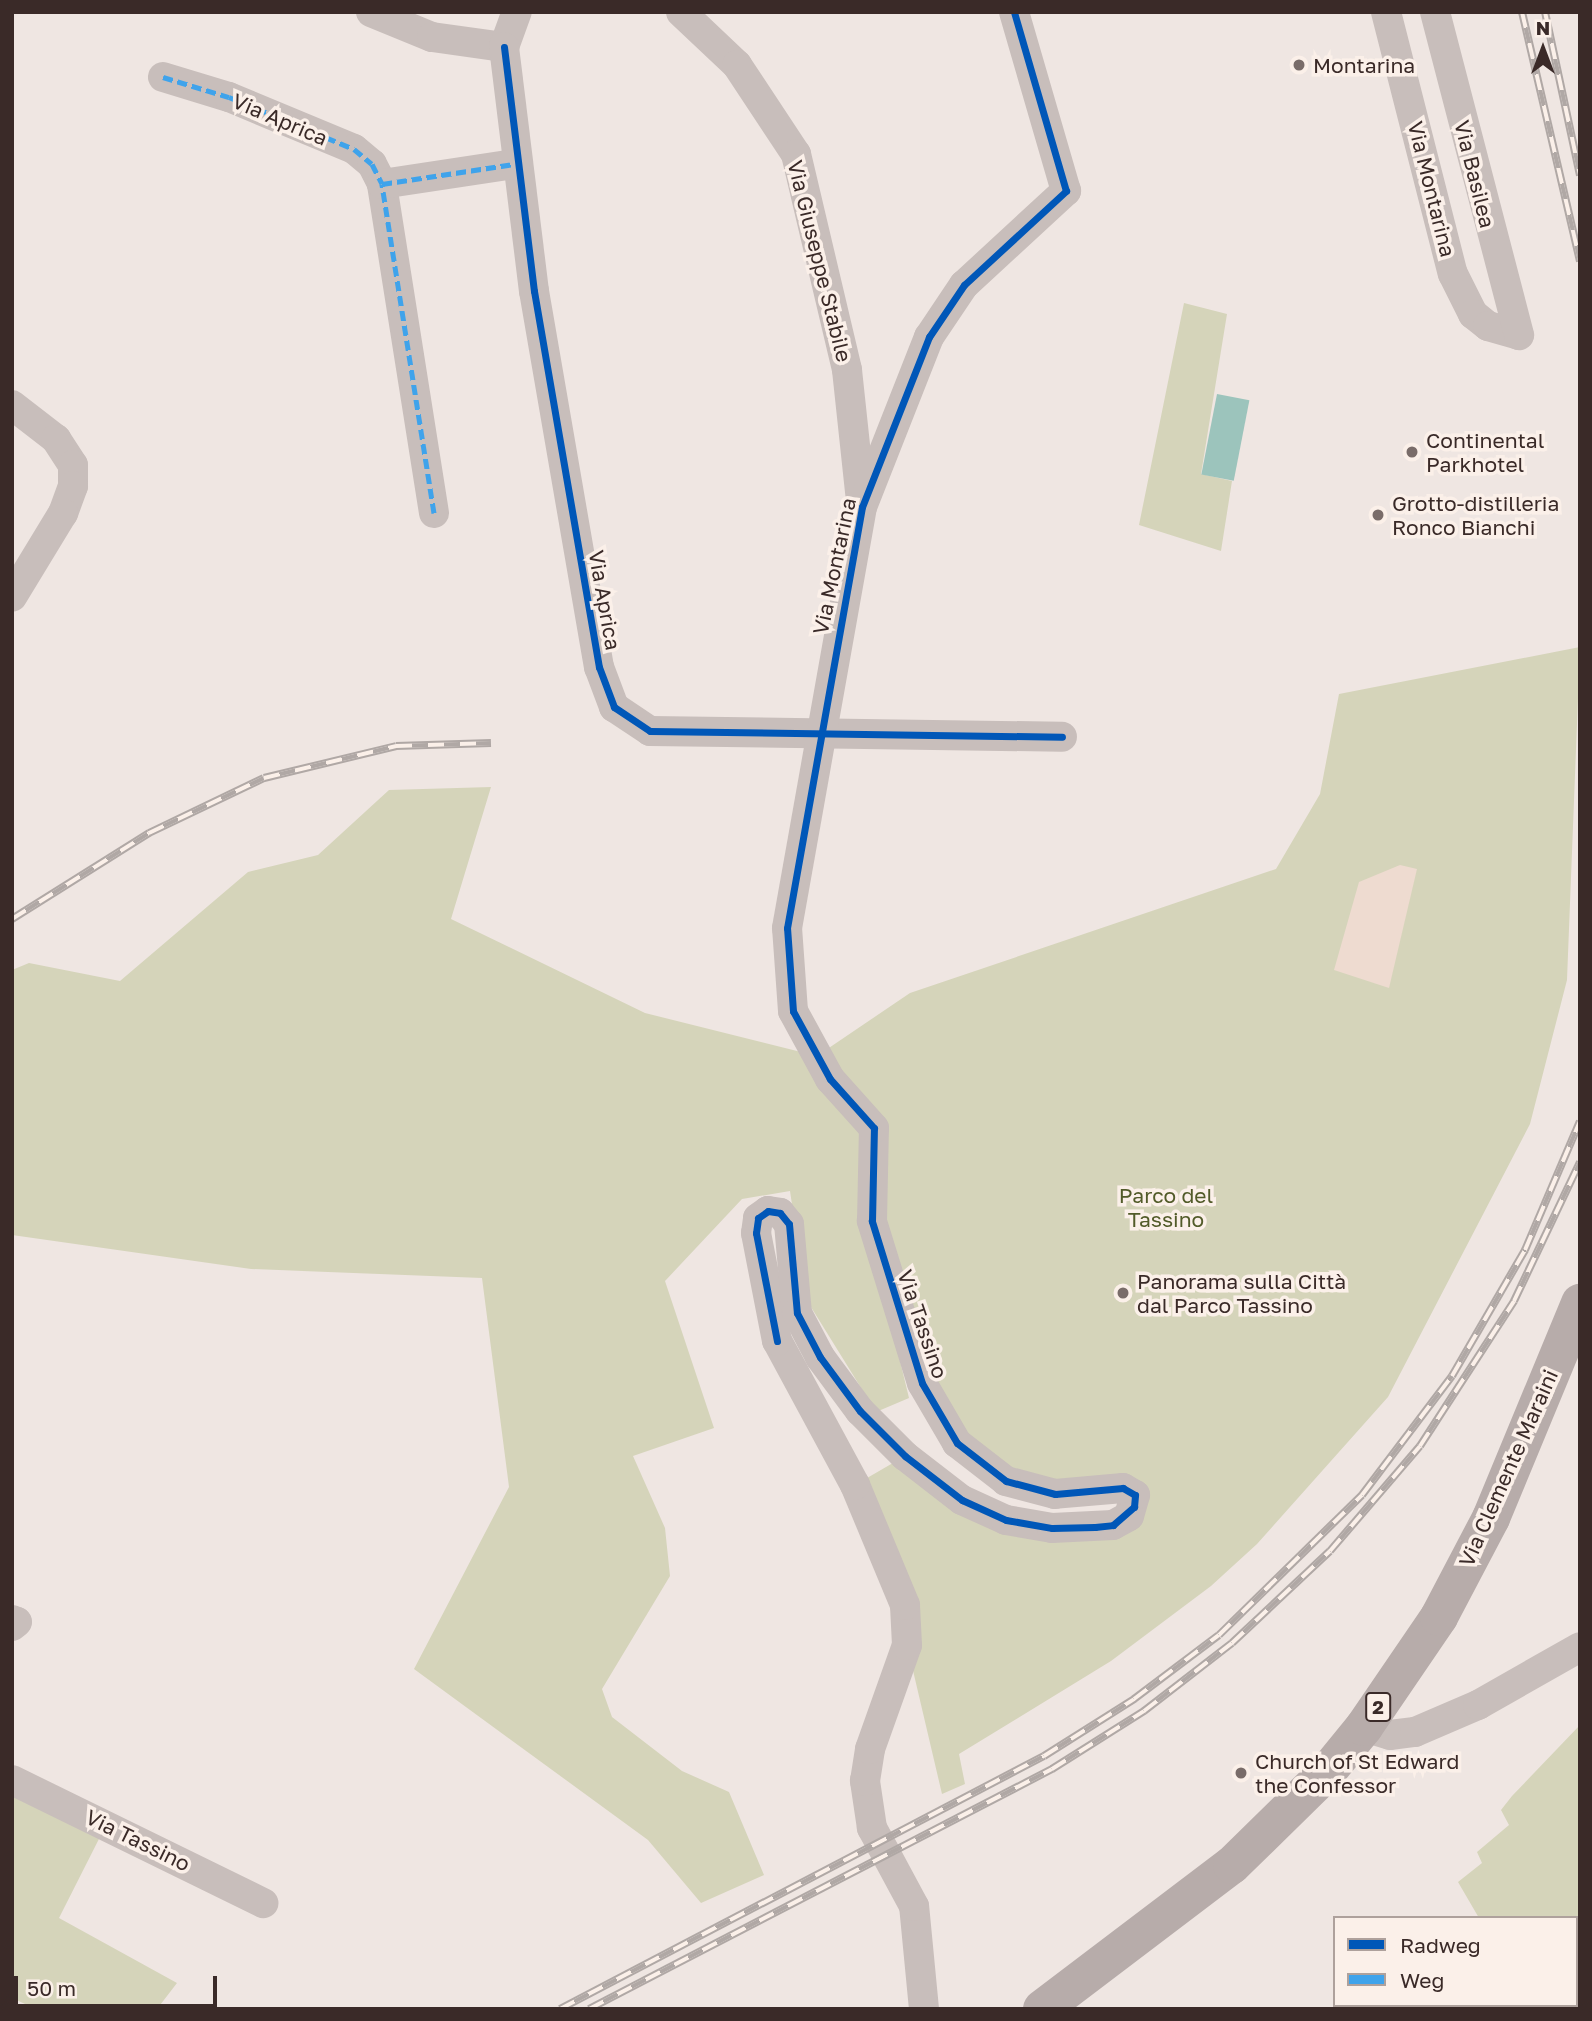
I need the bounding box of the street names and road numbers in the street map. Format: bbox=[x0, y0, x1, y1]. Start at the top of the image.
street label: Via Aprica bbox=[229, 88, 331, 150]
street label: Via Montarina bbox=[1403, 118, 1461, 260]
street label: Via Basilea bbox=[1449, 118, 1501, 230]
street label: Via Giuseppe Stabile bbox=[783, 158, 857, 364]
street label: Via Montarina bbox=[807, 495, 861, 637]
street label: Via Aprica bbox=[584, 548, 626, 652]
street label: Via Tassino bbox=[893, 1266, 953, 1382]
street label: Via Clemente Maraini bbox=[1453, 1366, 1563, 1570]
road number: 2 bbox=[1364, 1692, 1392, 1722]
street label: Via Tassino bbox=[82, 1804, 194, 1876]

